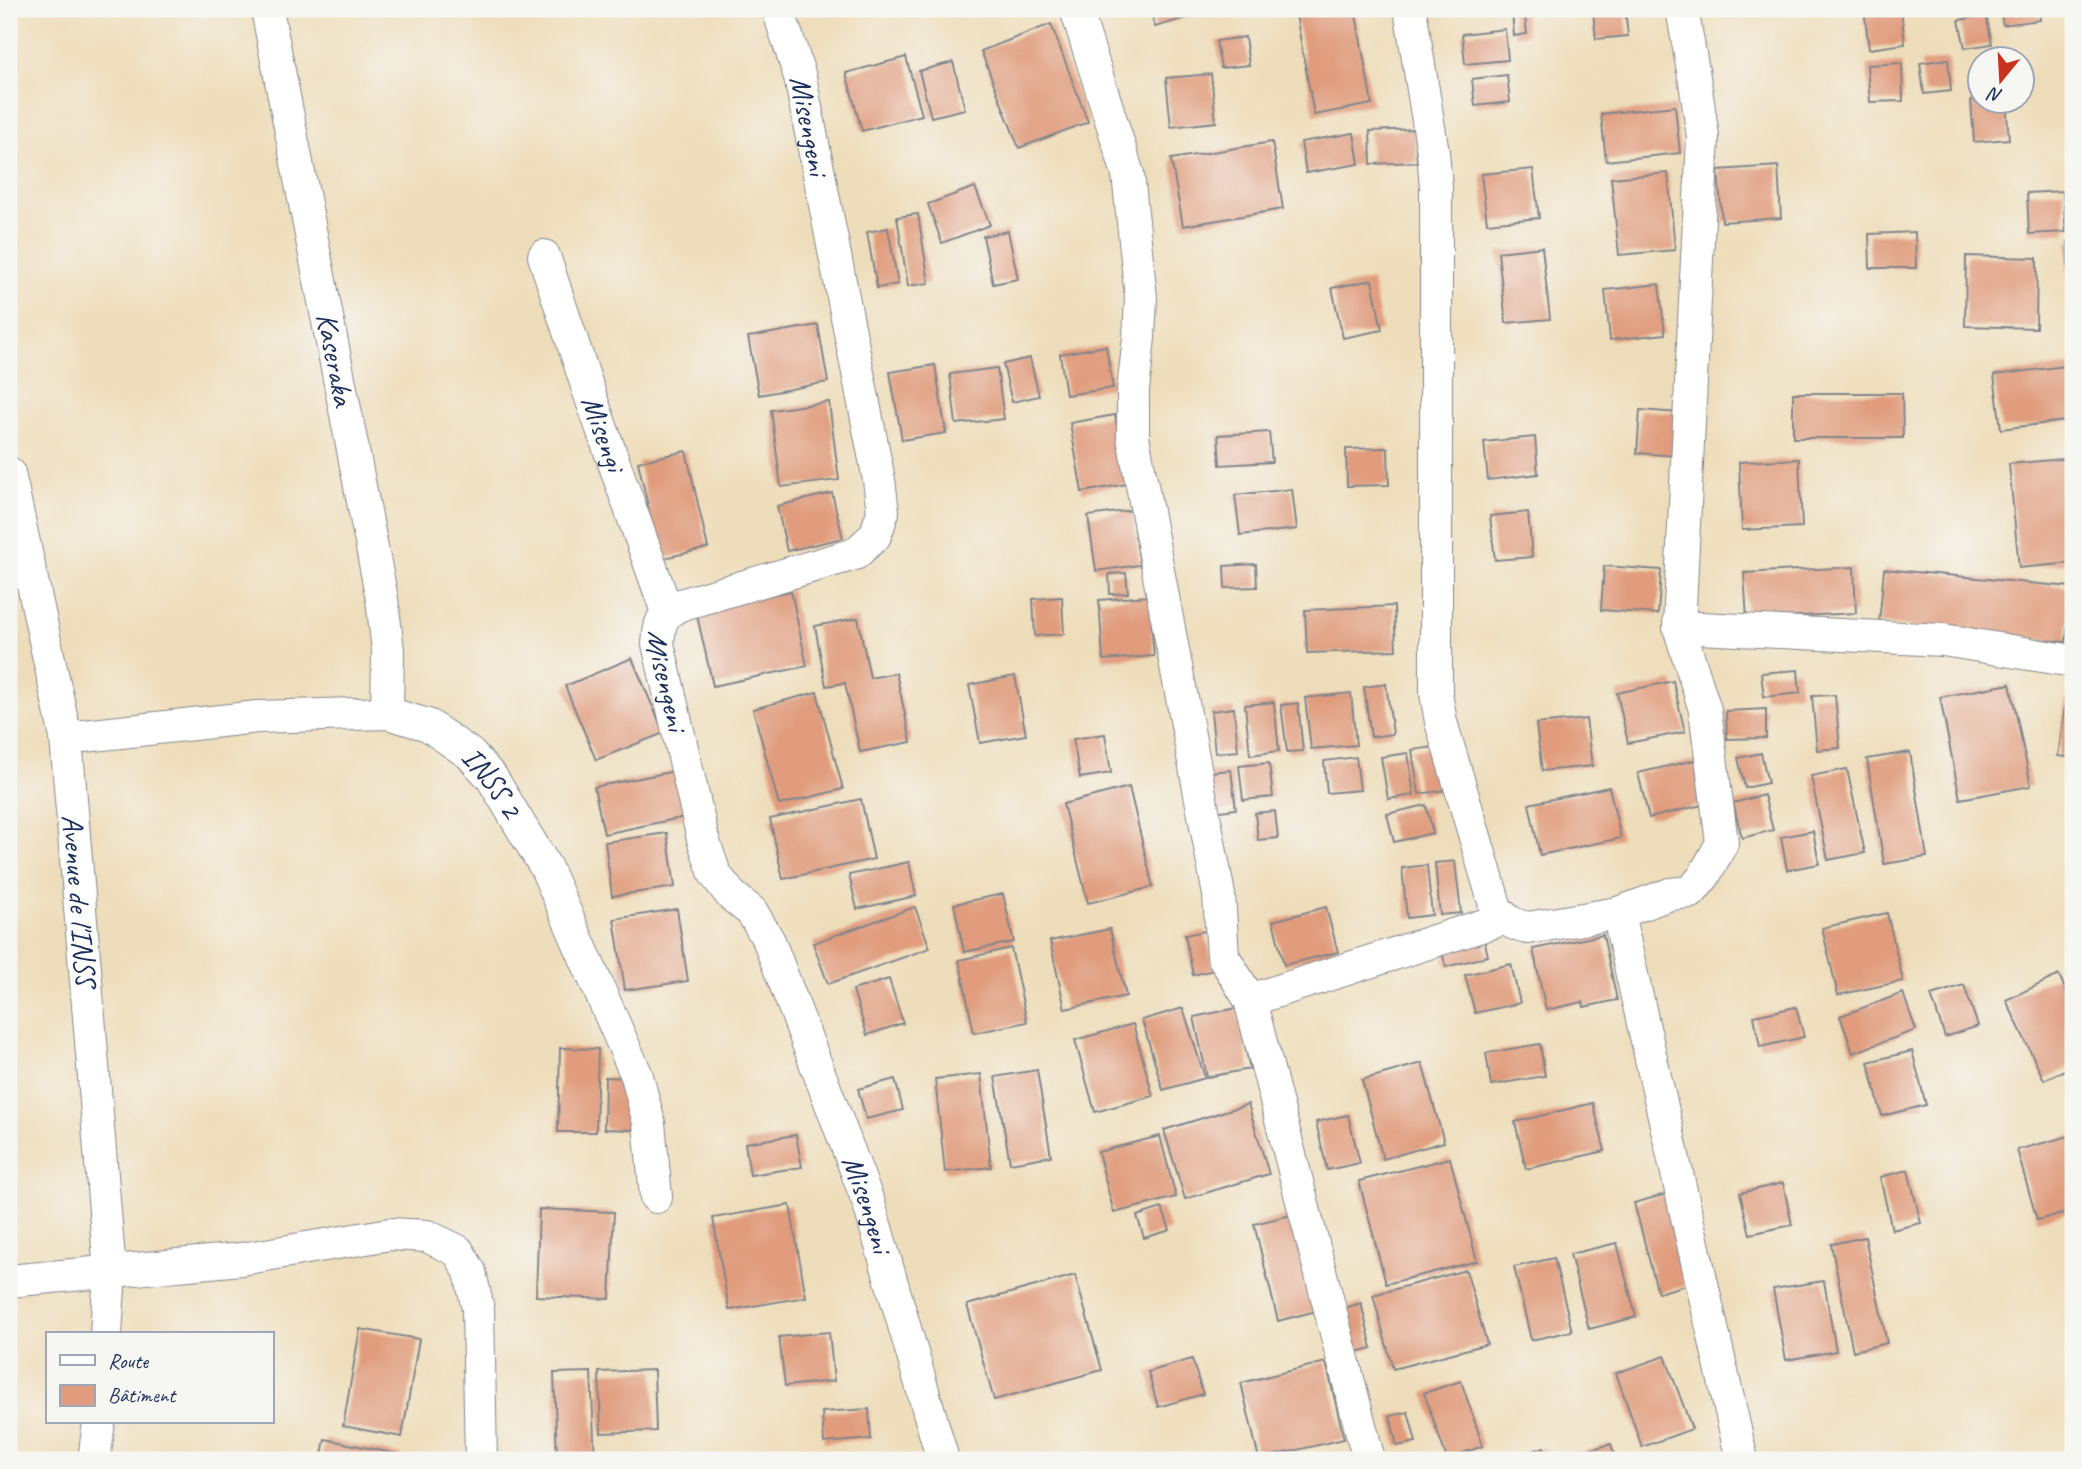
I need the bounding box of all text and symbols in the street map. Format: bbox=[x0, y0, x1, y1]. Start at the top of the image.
north arrow bbox=[1966, 46, 2036, 116]
street label: Misengeni bbox=[781, 73, 838, 182]
text: N bbox=[1984, 81, 2005, 108]
street label: Kaseraka bbox=[308, 310, 363, 411]
street label: Misengi bbox=[573, 390, 635, 479]
street label: Misengeni bbox=[638, 630, 697, 738]
street label: INSS 2 bbox=[454, 738, 532, 827]
street label: Avenue de l'INSS bbox=[53, 813, 106, 992]
street label: Misengeni bbox=[833, 1150, 902, 1260]
legend bbox=[46, 1332, 273, 1424]
text: Route bbox=[108, 1348, 149, 1374]
text: Bâtiment bbox=[108, 1382, 177, 1408]

